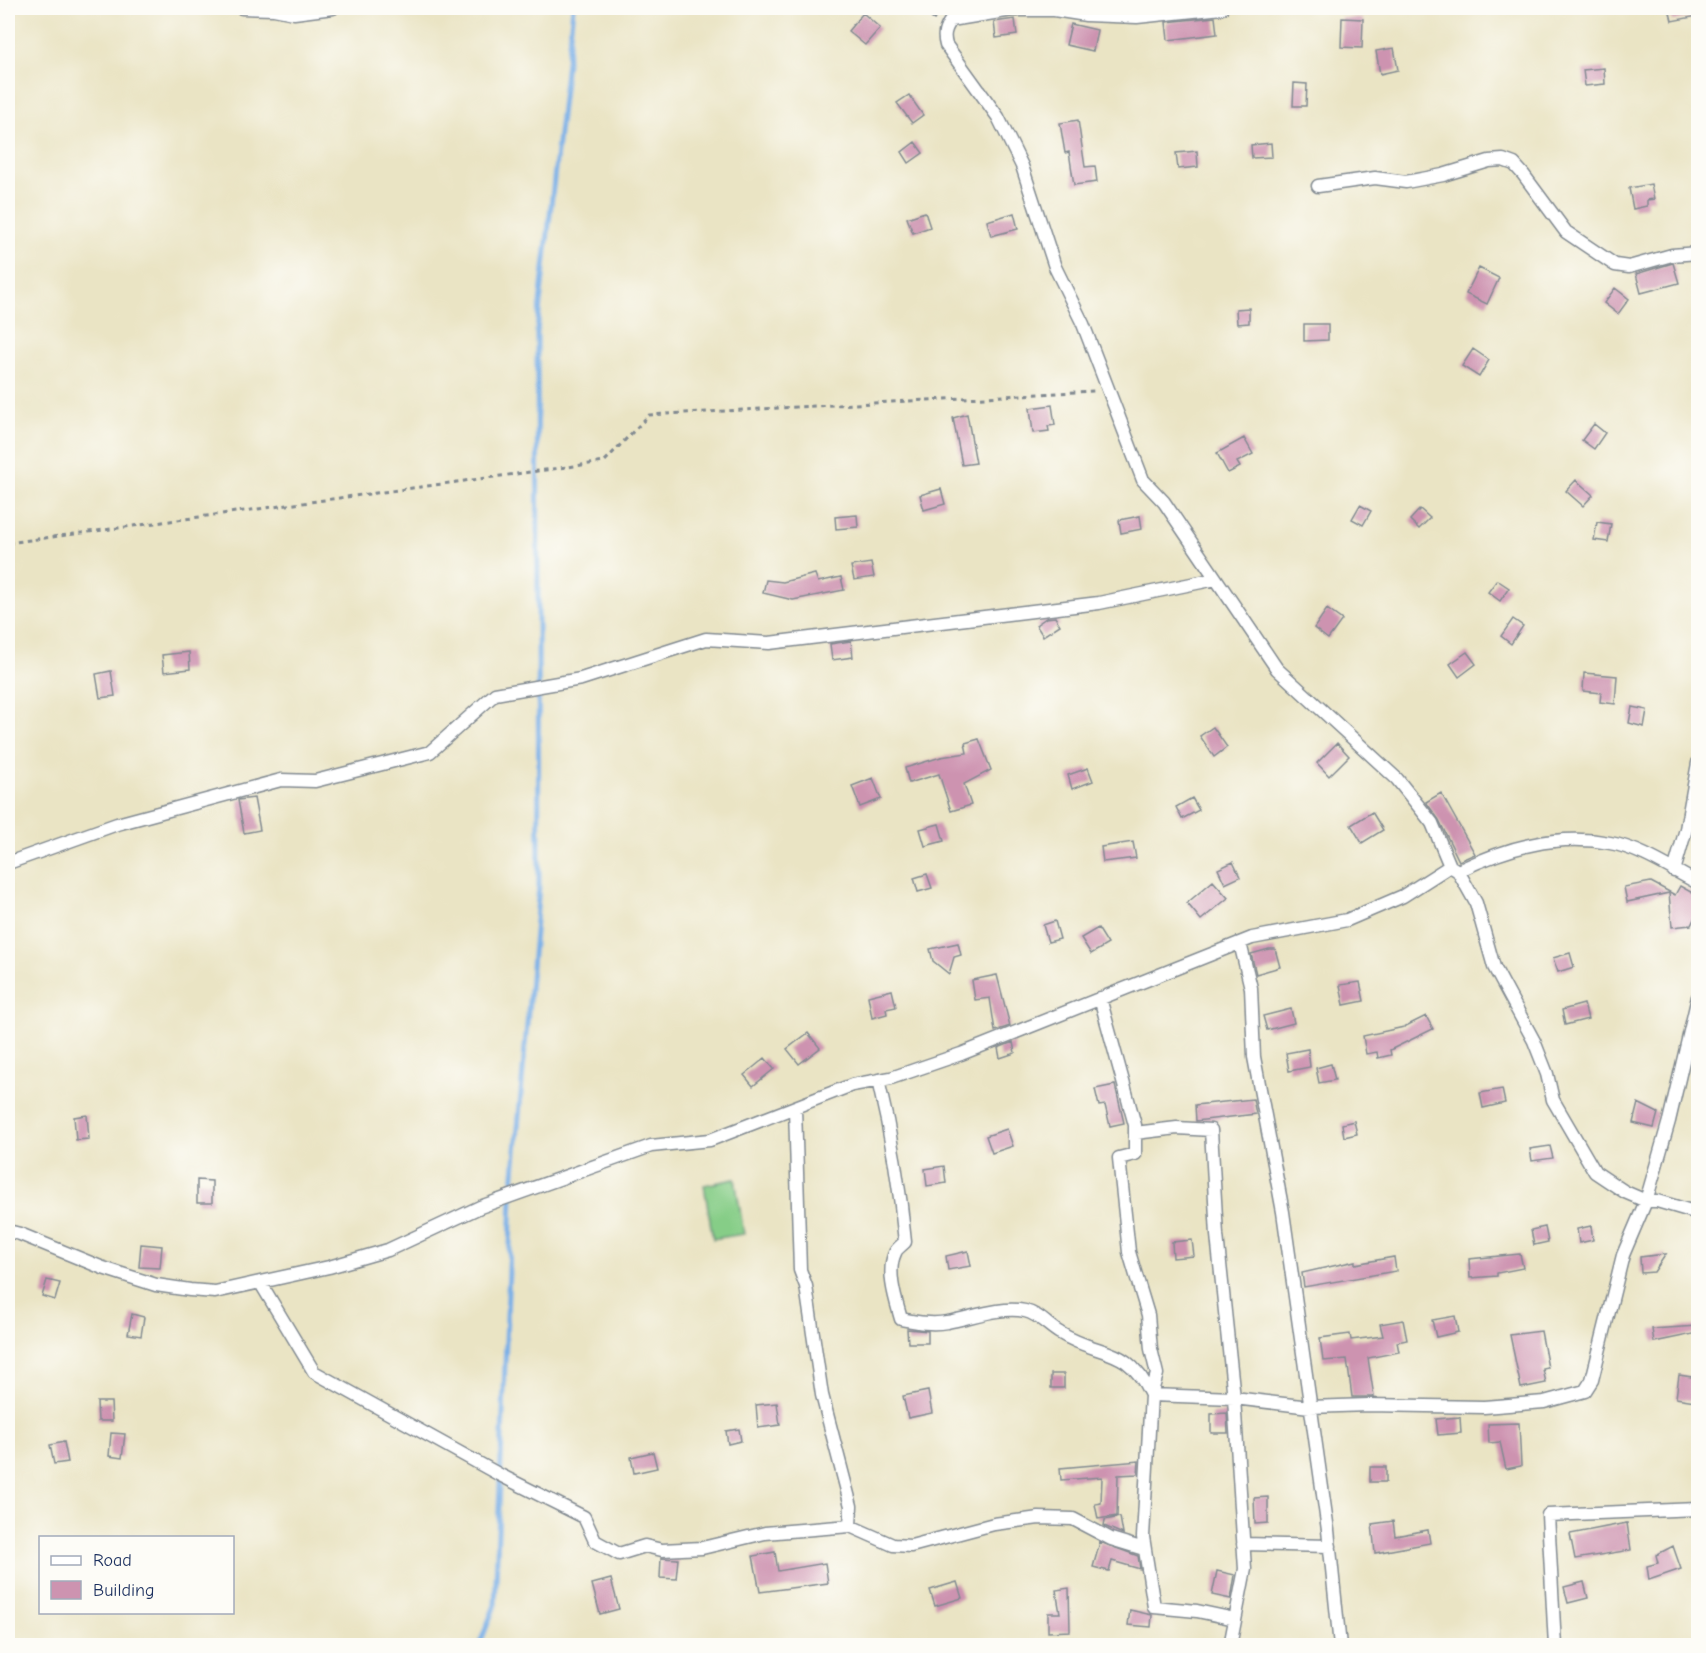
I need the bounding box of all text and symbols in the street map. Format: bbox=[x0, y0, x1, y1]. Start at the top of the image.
legend bbox=[39, 1536, 234, 1614]
text: Road bbox=[93, 1550, 132, 1571]
text: Building bbox=[93, 1580, 155, 1601]

